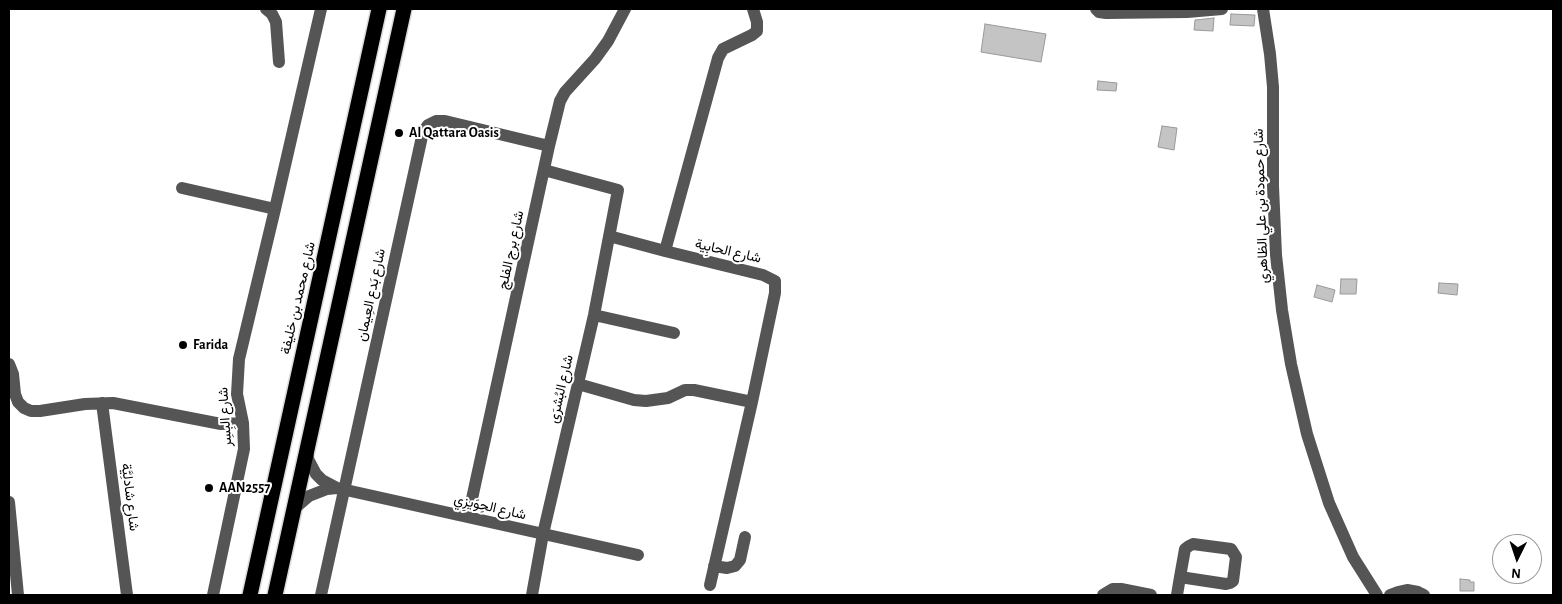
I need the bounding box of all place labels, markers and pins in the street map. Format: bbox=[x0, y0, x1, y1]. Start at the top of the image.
place label: Al Qattara Oasis bbox=[409, 125, 499, 141]
marker: Al Qattara Oasis bbox=[393, 127, 405, 139]
place label: Farida bbox=[193, 337, 228, 353]
marker: Farida bbox=[177, 339, 189, 351]
place label: AAN2557 bbox=[219, 480, 270, 496]
marker: AAN2557 bbox=[203, 482, 215, 494]

